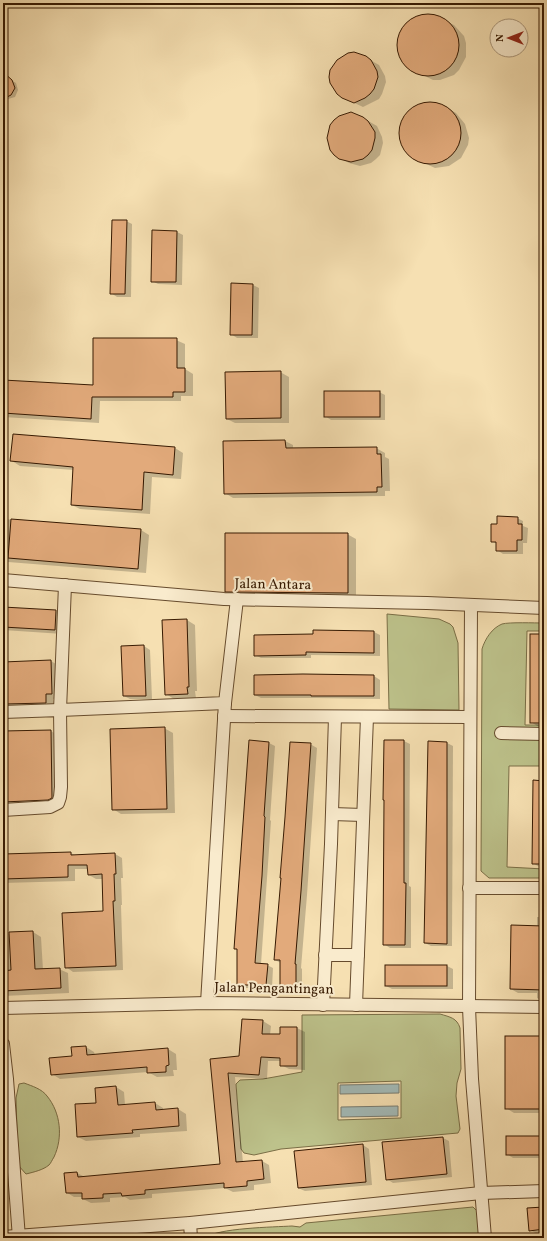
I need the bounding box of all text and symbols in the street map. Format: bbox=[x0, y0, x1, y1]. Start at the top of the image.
north arrow bbox=[489, 18, 529, 58]
text: N bbox=[493, 34, 508, 42]
street label: Jalan Antara bbox=[234, 575, 312, 595]
street label: Jalan Pengantingan bbox=[214, 978, 334, 1000]

